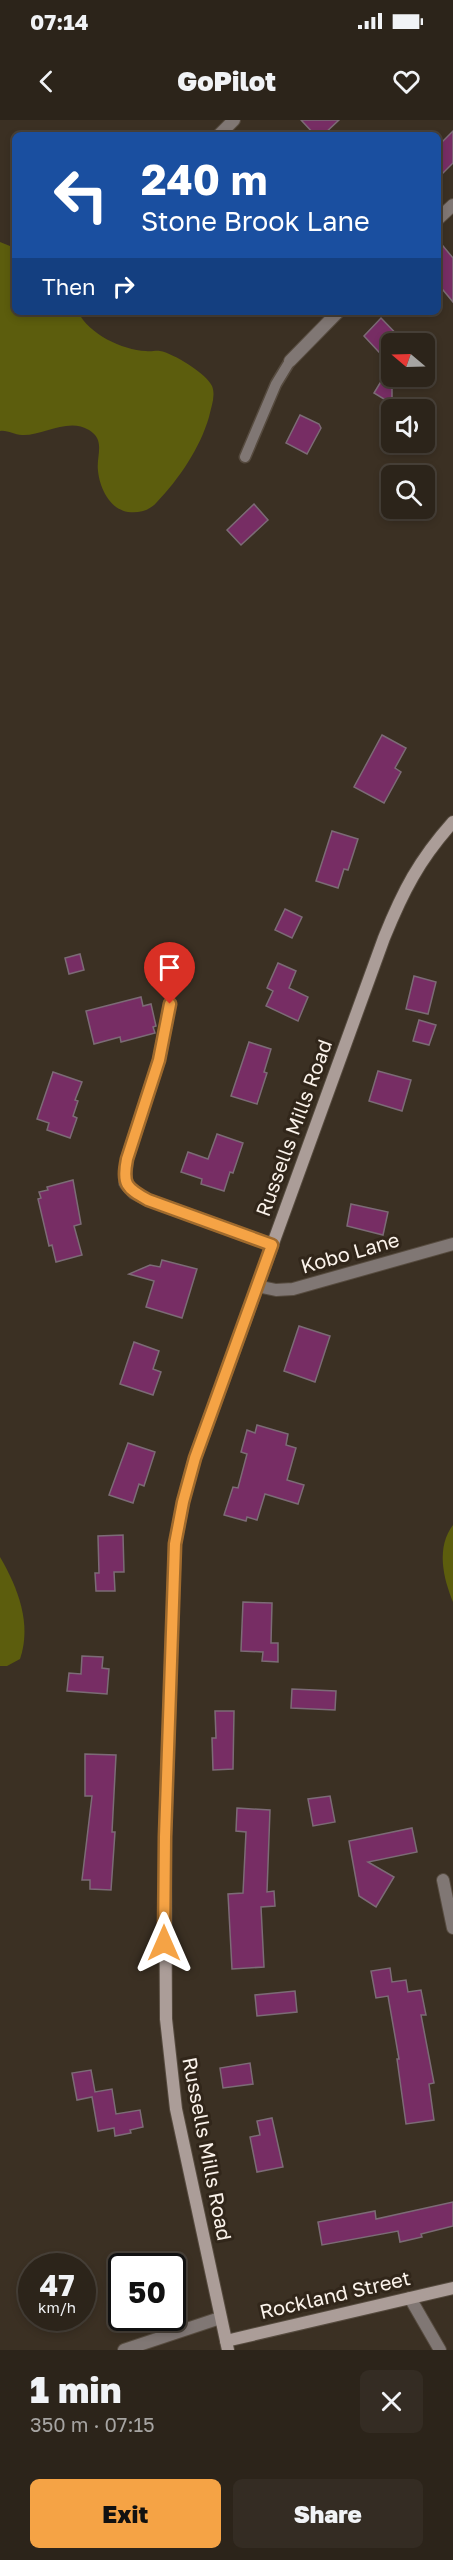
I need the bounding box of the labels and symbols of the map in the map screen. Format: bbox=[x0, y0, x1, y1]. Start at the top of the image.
north arrow bbox=[381, 333, 435, 387]
pin bbox=[144, 942, 195, 1004]
street label: Russells Mills Road bbox=[250, 1036, 336, 1219]
street label: Kobo Lane bbox=[298, 1227, 402, 1278]
position arrow bbox=[132, 1911, 196, 1975]
street label: Russells Mills Road bbox=[178, 2055, 238, 2243]
speed limit sign: 50 bbox=[108, 2253, 186, 2331]
street label: Rockland Street bbox=[257, 2265, 413, 2323]

